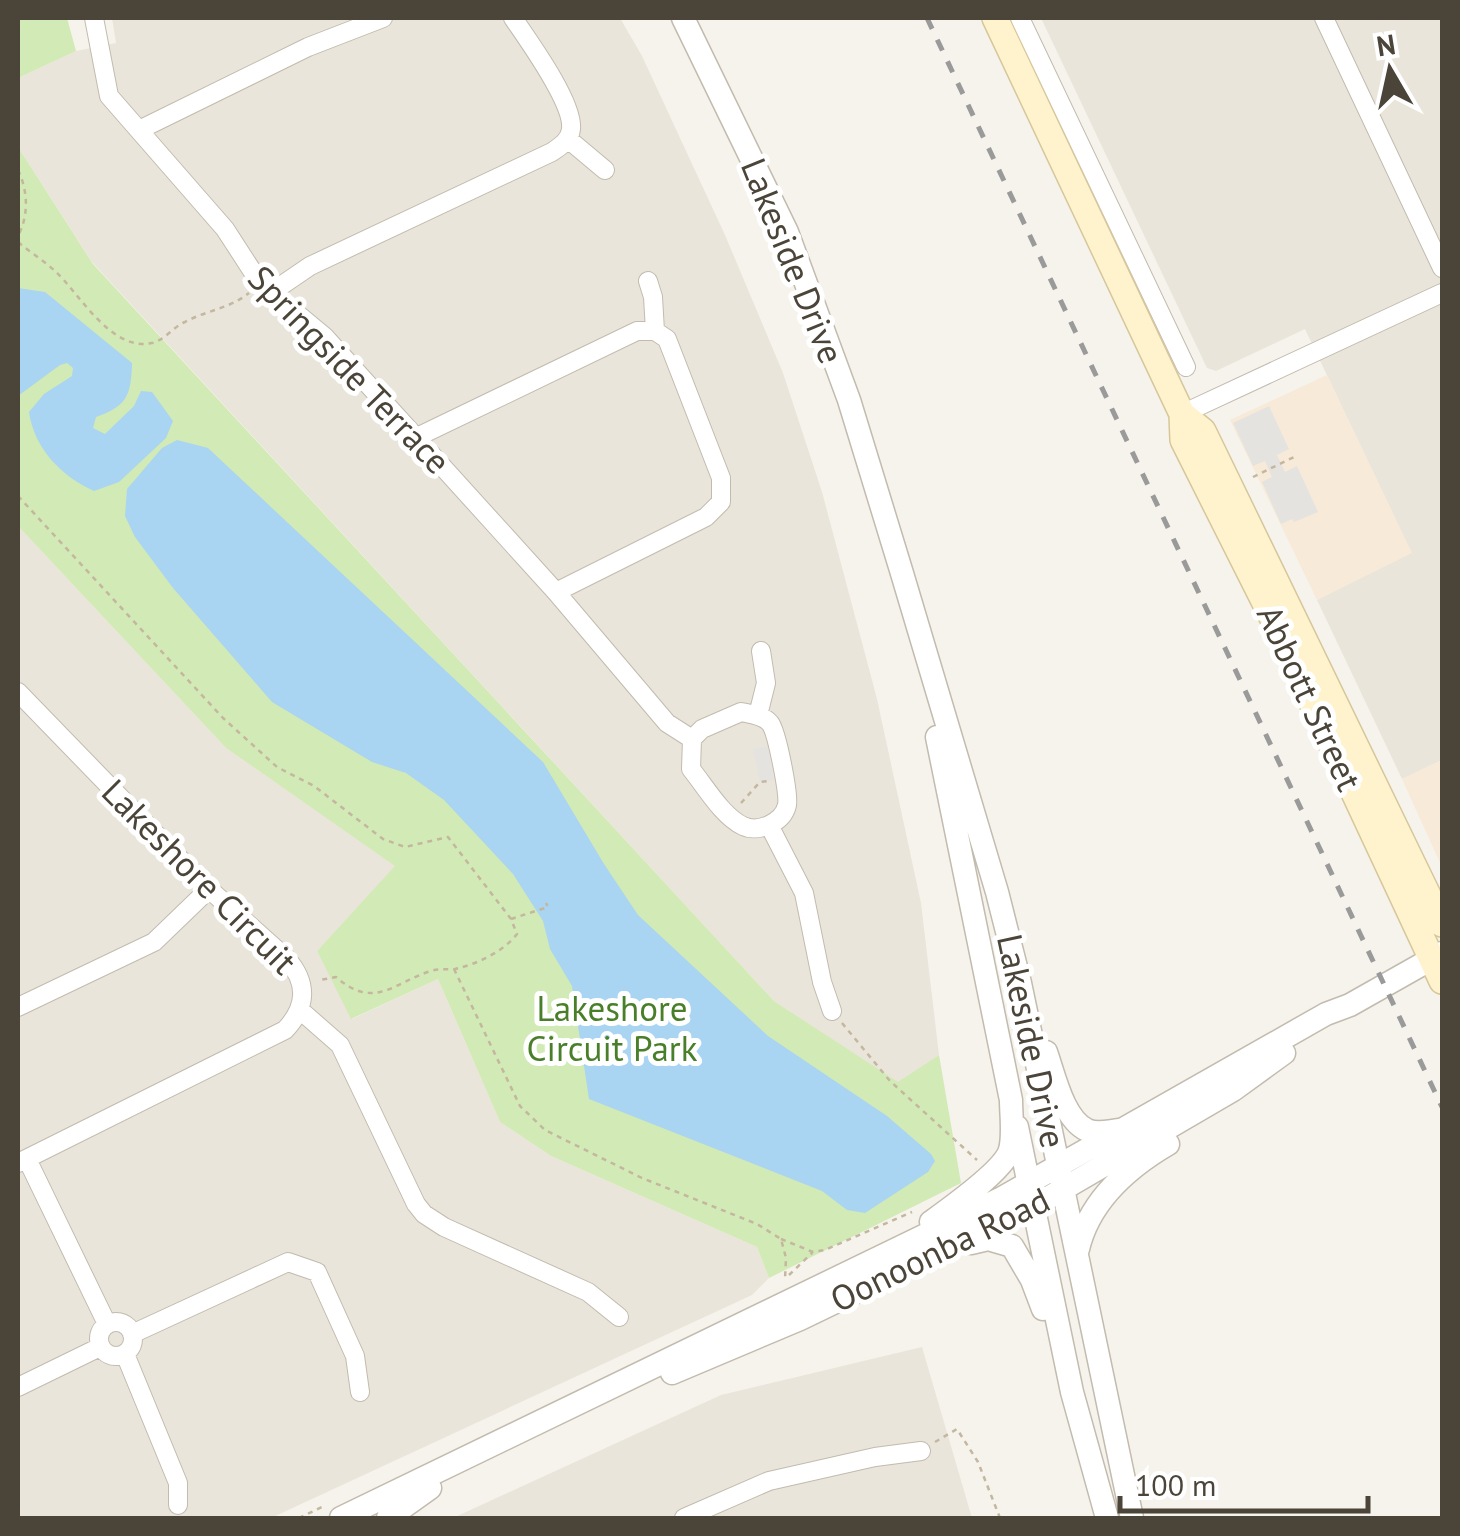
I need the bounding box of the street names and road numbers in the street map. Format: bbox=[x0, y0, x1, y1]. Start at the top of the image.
street label: Lakeside Drive bbox=[731, 151, 855, 370]
street label: Springside Terrace bbox=[239, 255, 461, 483]
street label: Abbott Street bbox=[1247, 597, 1373, 798]
street label: Lakeshore Circuit bbox=[92, 769, 307, 984]
street label: Lakeside Drive bbox=[987, 930, 1077, 1152]
street label: Oonoonba Road bbox=[822, 1176, 1057, 1322]

